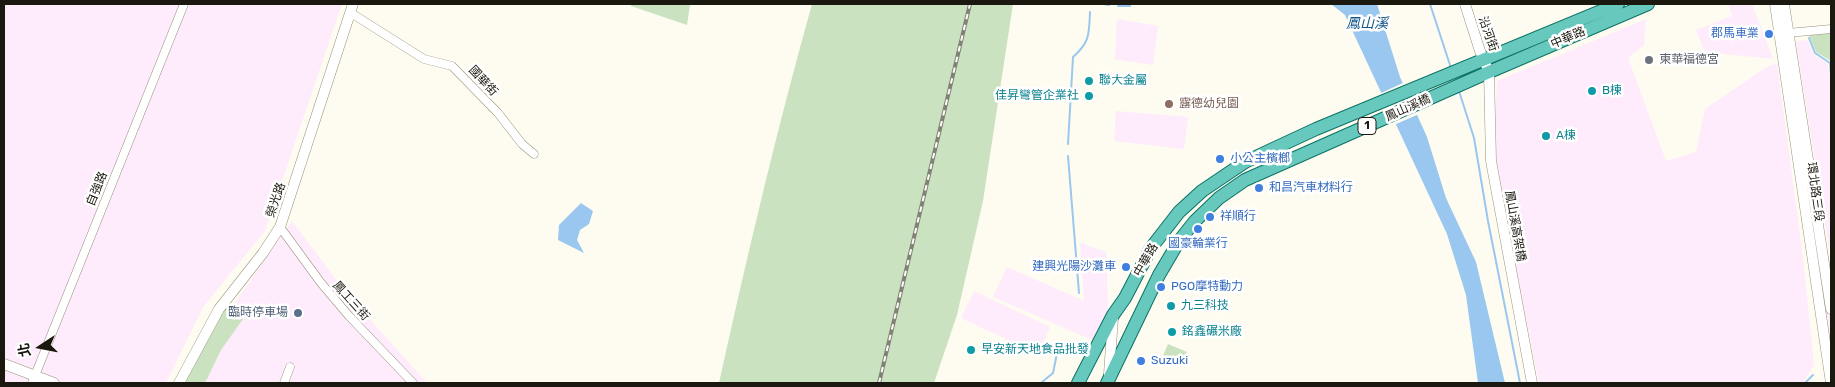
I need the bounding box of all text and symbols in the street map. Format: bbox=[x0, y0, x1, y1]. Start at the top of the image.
street label: 沿河街 bbox=[1475, 15, 1501, 53]
water label: 鳳山溪 bbox=[1346, 16, 1388, 32]
street label: 中華路 bbox=[1549, 24, 1587, 52]
place label: 郡馬車業 bbox=[1711, 27, 1759, 41]
marker: 郡馬車業 bbox=[1763, 28, 1775, 40]
place label: 東華福德宮 bbox=[1659, 53, 1719, 67]
marker: 東華福德宮 bbox=[1643, 54, 1655, 66]
street label: 國華街 bbox=[465, 63, 501, 99]
place label: 聯大金屬 bbox=[1099, 74, 1147, 88]
marker: 聯大金屬 bbox=[1083, 75, 1095, 87]
place label: B棟 bbox=[1602, 84, 1622, 98]
marker: B棟 bbox=[1586, 85, 1598, 97]
place label: 佳昇彎管企業社 bbox=[995, 89, 1079, 103]
marker: 佳昇彎管企業社 bbox=[1083, 90, 1095, 102]
street label: 鳳山溪橋 bbox=[1383, 92, 1433, 124]
place label: 露德幼兒園 bbox=[1179, 97, 1239, 111]
marker: 露德幼兒園 bbox=[1163, 98, 1175, 110]
road number: 1 bbox=[1358, 118, 1376, 134]
place label: A棟 bbox=[1556, 129, 1576, 143]
marker: A棟 bbox=[1540, 130, 1552, 142]
place label: 小公主檳榔 bbox=[1230, 152, 1290, 166]
marker: 小公主檳榔 bbox=[1214, 153, 1226, 165]
street label: 環北路三段 bbox=[1804, 161, 1826, 223]
street label: 自強路 bbox=[84, 170, 110, 208]
street label: 榮光路 bbox=[263, 181, 289, 219]
place label: 和昌汽車材料行 bbox=[1269, 181, 1353, 195]
marker: 和昌汽車材料行 bbox=[1253, 182, 1265, 194]
street label: 鳳山溪高架橋 bbox=[1502, 189, 1528, 263]
place label: 祥順行 bbox=[1220, 210, 1256, 224]
marker: 祥順行 bbox=[1204, 211, 1216, 223]
marker: 國豪輪業行 bbox=[1192, 223, 1204, 235]
place label: 國豪輪業行 bbox=[1168, 237, 1228, 251]
street label: 中華路 bbox=[1131, 241, 1161, 279]
place label: 建興光陽沙灘車 bbox=[1032, 260, 1116, 274]
marker: 建興光陽沙灘車 bbox=[1120, 261, 1132, 273]
street label: 鳳工三街 bbox=[330, 278, 372, 324]
place label: PGO摩特動力 bbox=[1171, 280, 1243, 294]
marker: PGO摩特動力 bbox=[1155, 281, 1167, 293]
place label: 九三科技 bbox=[1181, 299, 1229, 313]
marker: 九三科技 bbox=[1165, 300, 1177, 312]
place label: 臨時停車場 bbox=[228, 306, 288, 320]
marker: 臨時停車場 bbox=[292, 307, 304, 319]
north arrow bbox=[15, 322, 65, 372]
place label: 銘鑫碾米廠 bbox=[1182, 325, 1242, 339]
marker: 銘鑫碾米廠 bbox=[1166, 326, 1178, 338]
text: 北 bbox=[15, 341, 34, 358]
place label: 早安新天地食品批發 bbox=[981, 343, 1089, 357]
marker: 早安新天地食品批發 bbox=[965, 344, 977, 356]
place label: Suzuki bbox=[1151, 354, 1188, 368]
marker: Suzuki bbox=[1135, 355, 1147, 367]

